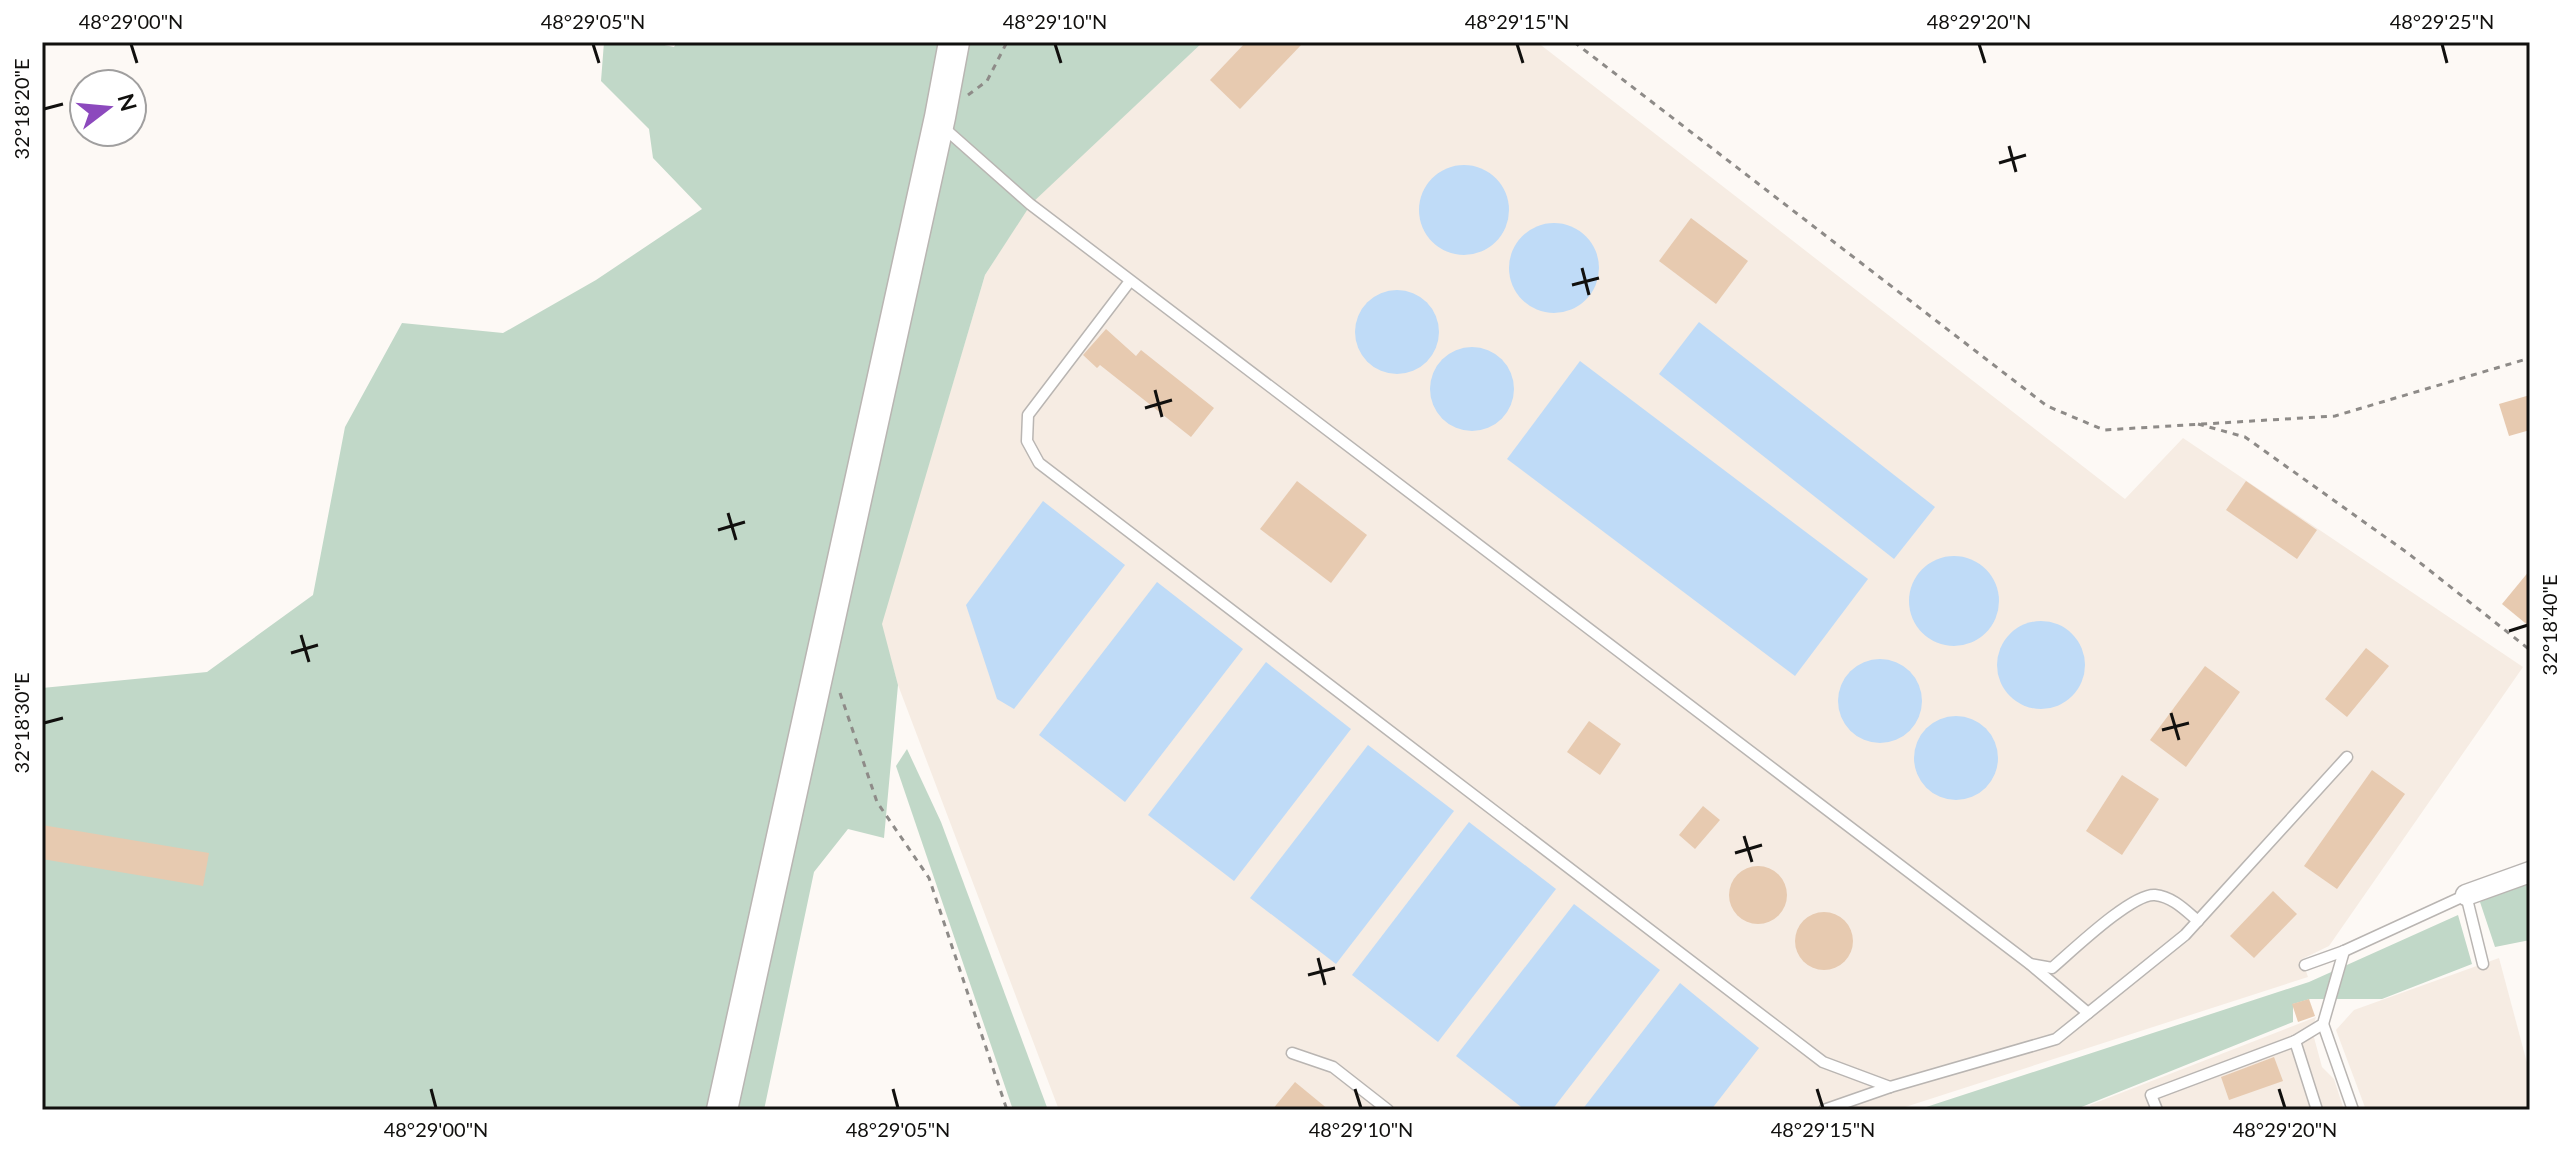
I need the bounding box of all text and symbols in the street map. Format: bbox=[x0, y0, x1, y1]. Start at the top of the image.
text: 48°29'00"N bbox=[79, 9, 183, 33]
text: 48°29'05"N bbox=[541, 9, 645, 33]
text: 48°29'10"N bbox=[1003, 9, 1107, 33]
text: 48°29'15"N bbox=[1465, 9, 1569, 33]
text: 48°29'20"N bbox=[1927, 9, 2031, 33]
text: 48°29'25"N bbox=[2390, 9, 2494, 33]
text: 32°18'20"E bbox=[9, 59, 33, 159]
north arrow bbox=[68, 68, 148, 148]
text: N bbox=[112, 90, 143, 114]
text: 32°18'40"E bbox=[2537, 575, 2561, 675]
text: 32°18'30"E bbox=[9, 673, 33, 773]
text: 48°29'00"N bbox=[384, 1117, 488, 1141]
text: 48°29'05"N bbox=[846, 1117, 950, 1141]
text: 48°29'10"N bbox=[1309, 1117, 1413, 1141]
text: 48°29'15"N bbox=[1771, 1117, 1875, 1141]
text: 48°29'20"N bbox=[2233, 1117, 2337, 1141]

